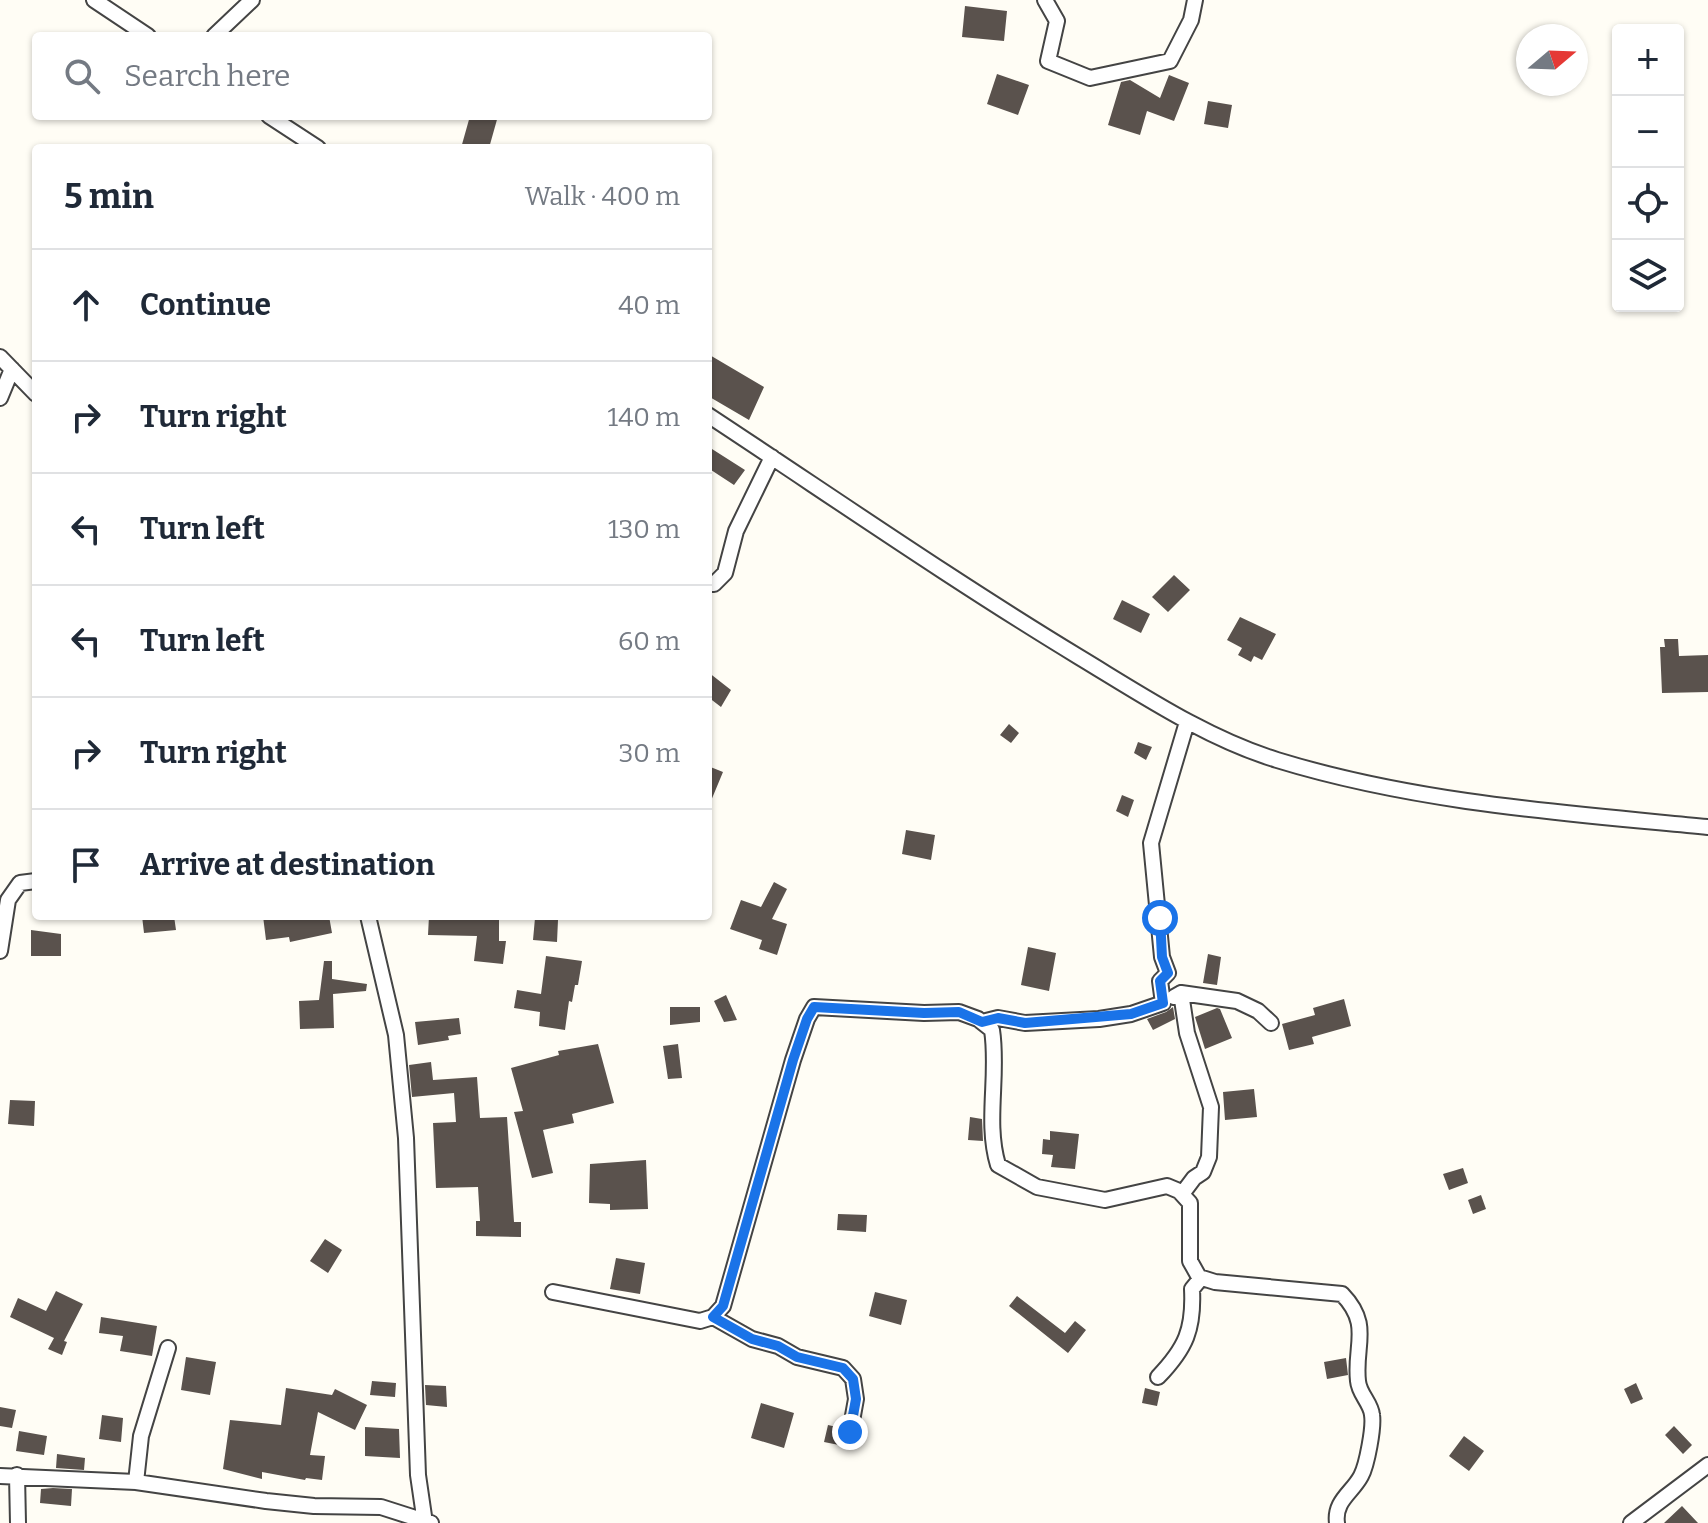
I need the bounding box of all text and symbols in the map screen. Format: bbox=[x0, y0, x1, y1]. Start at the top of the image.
north arrow bbox=[1516, 24, 1588, 96]
map controls bbox=[1612, 24, 1684, 312]
button: + bbox=[1612, 24, 1684, 96]
search box bbox=[32, 32, 712, 120]
icon: search bbox=[60, 54, 104, 98]
text: Search here bbox=[124, 58, 291, 94]
button: − bbox=[1612, 96, 1684, 168]
button: locate bbox=[1612, 168, 1684, 240]
text: 5 min bbox=[64, 176, 154, 217]
text: Walk · 400 m bbox=[525, 181, 680, 212]
button: layers bbox=[1612, 240, 1684, 312]
icon: ahead bbox=[64, 283, 108, 327]
text: Continue bbox=[140, 287, 271, 323]
text: 40 m bbox=[618, 290, 680, 321]
icon: right bbox=[64, 395, 108, 439]
text: Turn right bbox=[140, 399, 287, 435]
text: 140 m bbox=[608, 402, 680, 433]
icon: left bbox=[64, 507, 108, 551]
text: Turn left bbox=[140, 511, 265, 547]
text: 130 m bbox=[608, 514, 680, 545]
icon: left bbox=[64, 619, 108, 663]
text: Turn left bbox=[140, 623, 265, 659]
text: 60 m bbox=[618, 626, 680, 657]
icon: right bbox=[64, 731, 108, 775]
text: Turn right bbox=[140, 735, 287, 771]
text: 30 m bbox=[619, 738, 680, 769]
icon: arrive bbox=[64, 843, 108, 887]
text: Arrive at destination bbox=[140, 847, 435, 883]
route start bbox=[1142, 900, 1178, 936]
route end bbox=[832, 1414, 868, 1450]

